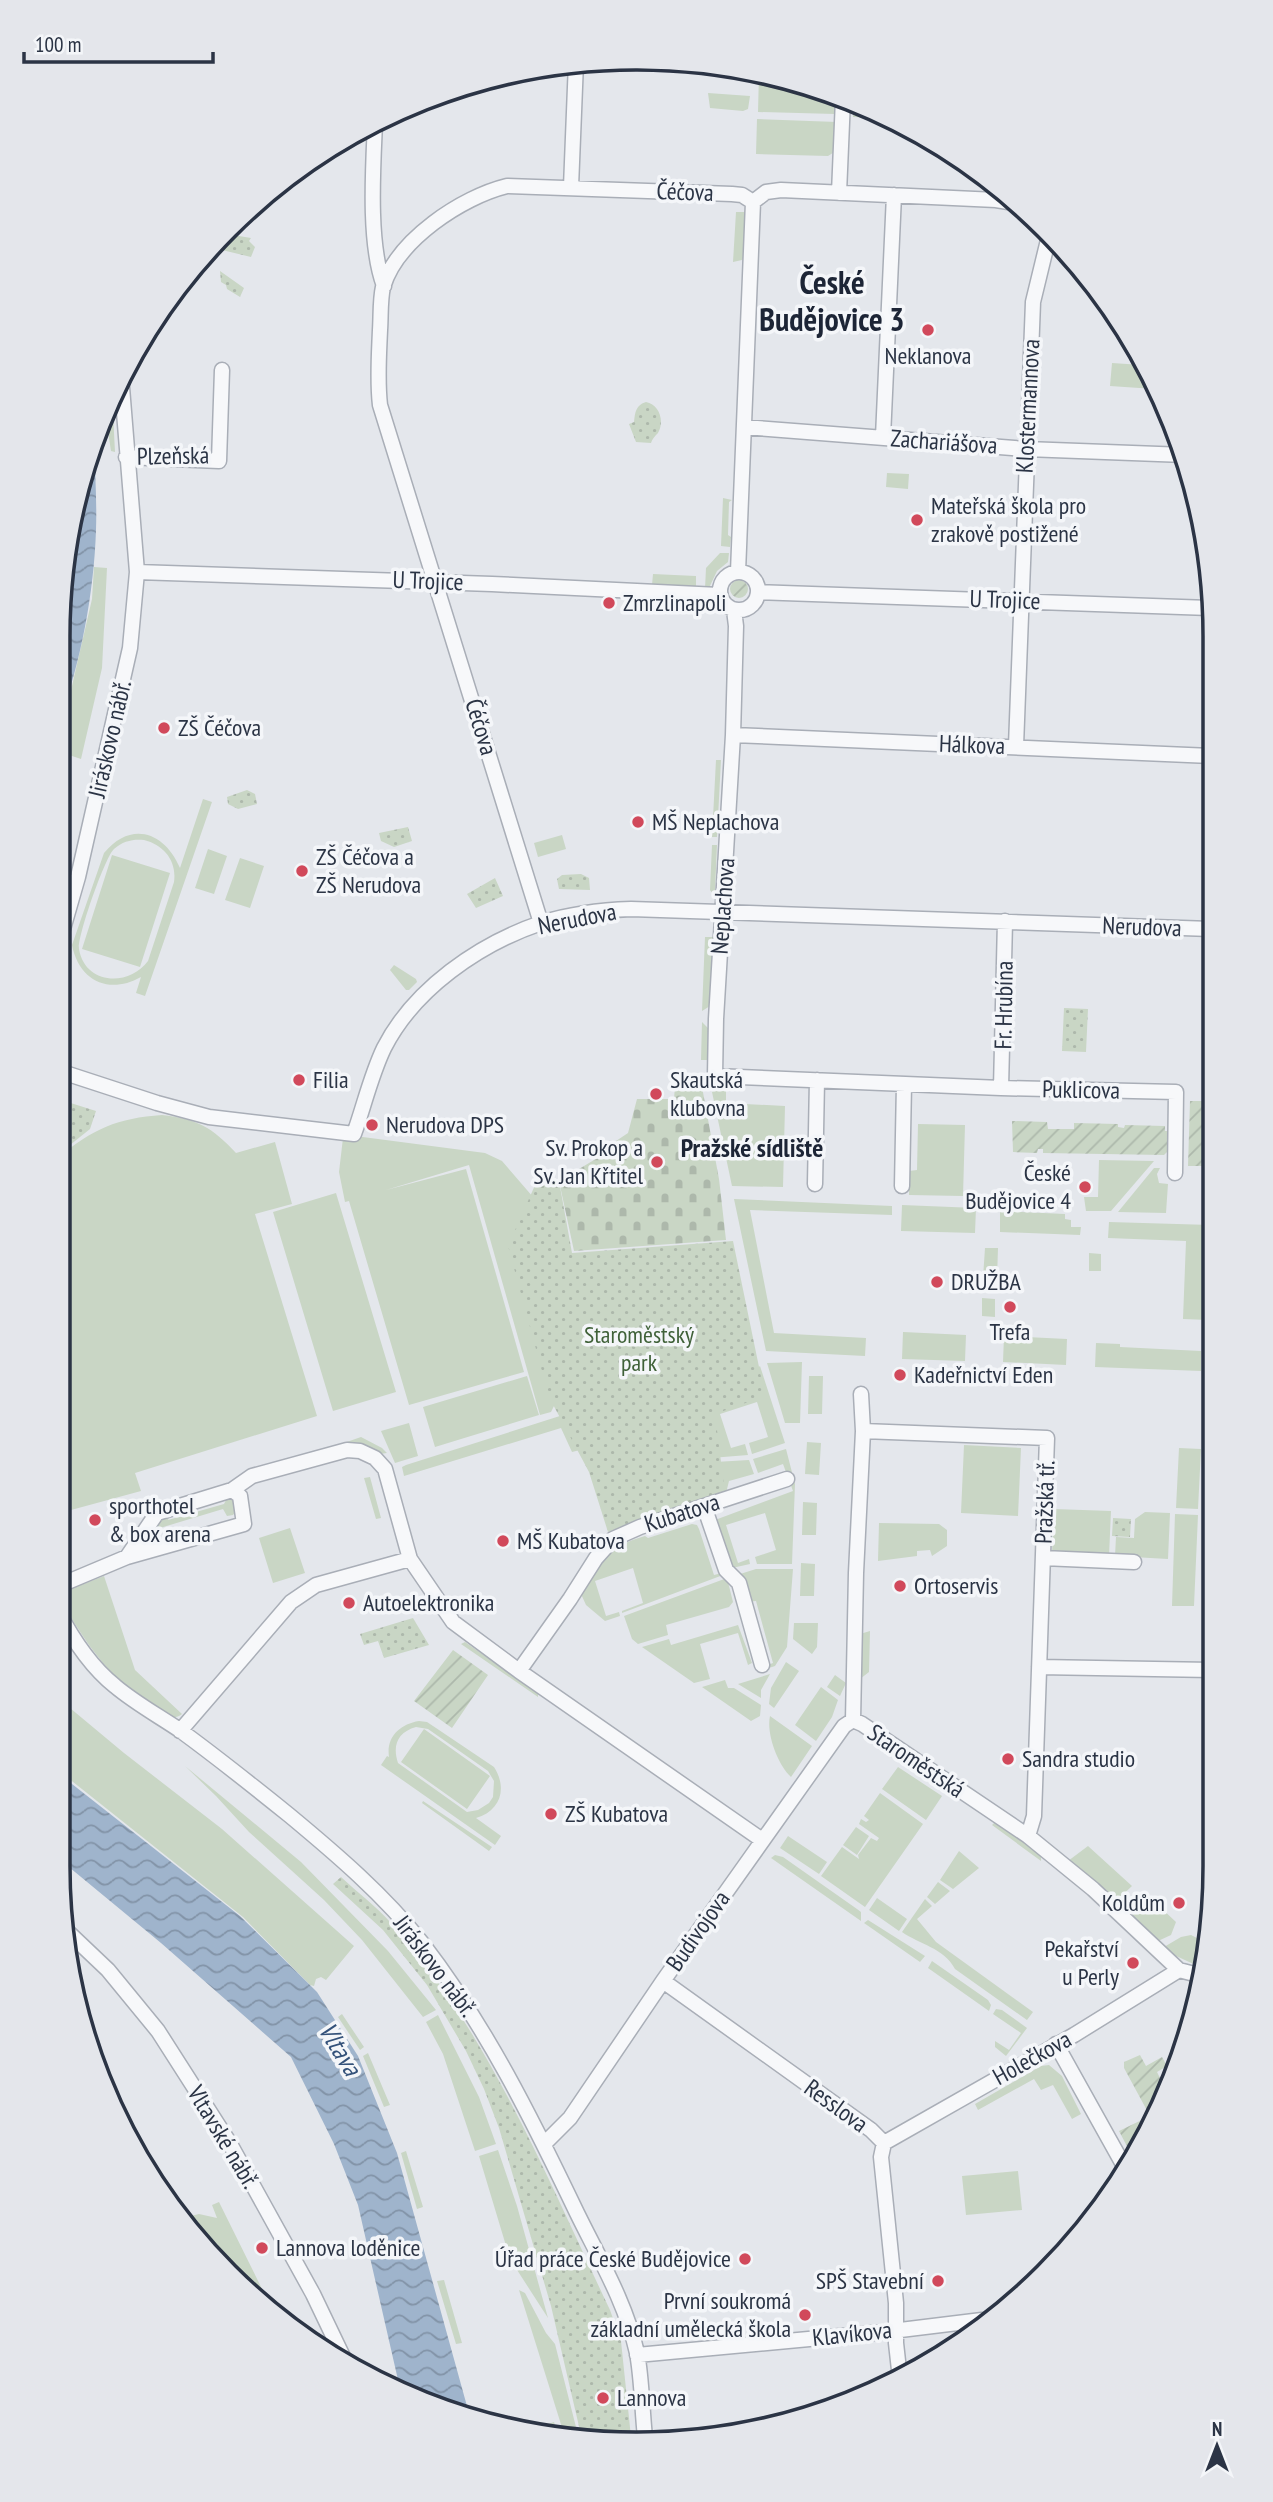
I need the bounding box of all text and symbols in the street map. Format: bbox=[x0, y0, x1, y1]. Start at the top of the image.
scale bar bbox=[24, 21, 214, 65]
text: 100 m bbox=[35, 31, 81, 58]
street label: Čéčova bbox=[656, 175, 714, 208]
district label: České Budějovice 3 bbox=[759, 261, 905, 340]
marker: Neklanova bbox=[920, 322, 936, 338]
street label: Klostermannova bbox=[1009, 338, 1046, 474]
place label: Neklanova bbox=[885, 340, 971, 371]
street label: Zachariášova bbox=[890, 422, 998, 461]
street label: Plzeňská bbox=[137, 439, 209, 472]
place label: Mateřská škola pro zrakově postižené bbox=[931, 490, 1086, 549]
marker: Mateřská škola pro zrakově postižené bbox=[909, 512, 925, 528]
street label: U Trojice bbox=[392, 564, 464, 597]
street label: U Trojice bbox=[969, 583, 1041, 616]
place label: Zmrzlinapoli bbox=[623, 587, 727, 618]
marker: Zmrzlinapoli bbox=[601, 595, 617, 611]
street label: Jiráskovo nábř. bbox=[81, 677, 138, 802]
street label: Čéčova bbox=[458, 695, 505, 759]
place label: ZŠ Čéčova bbox=[178, 712, 261, 743]
marker: ZŠ Čéčova bbox=[156, 720, 172, 736]
street label: Hálkova bbox=[938, 728, 1006, 761]
place label: MŠ Neplachova bbox=[652, 806, 779, 837]
marker: MŠ Neplachova bbox=[630, 814, 646, 830]
place label: ZŠ Čéčova a ZŠ Nerudova bbox=[316, 841, 421, 900]
street label: Neplachova bbox=[704, 857, 741, 955]
marker: ZŠ Čéčova a ZŠ Nerudova bbox=[294, 863, 310, 879]
street label: Nerudova bbox=[535, 896, 619, 941]
street label: Nerudova bbox=[1102, 910, 1182, 943]
street label: Fr. Hrubína bbox=[987, 960, 1020, 1050]
place label: Filia bbox=[313, 1064, 349, 1095]
place label: Skautská klubovna bbox=[670, 1064, 745, 1123]
marker: Filia bbox=[291, 1072, 307, 1088]
street label: Puklicova bbox=[1042, 1073, 1120, 1106]
marker: Skautská klubovna bbox=[648, 1086, 664, 1102]
place label: Nerudova DPS bbox=[386, 1109, 504, 1140]
marker: Nerudova DPS bbox=[364, 1117, 380, 1133]
district label: Pražské sídliště bbox=[681, 1131, 823, 1164]
place label: Sv. Prokop a Sv. Jan Křtitel bbox=[533, 1132, 643, 1191]
marker: Sv. Prokop a Sv. Jan Křtitel bbox=[649, 1154, 665, 1170]
place label: České Budějovice 4 bbox=[965, 1157, 1071, 1216]
marker: České Budějovice 4 bbox=[1077, 1179, 1093, 1195]
place label: DRUŽBA bbox=[951, 1266, 1021, 1297]
marker: DRUŽBA bbox=[929, 1274, 945, 1290]
marker: Trefa bbox=[1002, 1299, 1018, 1315]
place label: Trefa bbox=[990, 1316, 1030, 1347]
park label: Staroměstský park bbox=[584, 1319, 694, 1378]
place label: Kadeřnictví Eden bbox=[914, 1359, 1053, 1390]
marker: Kadeřnictví Eden bbox=[892, 1367, 908, 1383]
street label: Pražská tř. bbox=[1028, 1460, 1061, 1544]
street label: Kubatova bbox=[640, 1486, 723, 1539]
place label: sporthotel & box arena bbox=[109, 1490, 211, 1549]
marker: sporthotel & box arena bbox=[87, 1512, 103, 1528]
place label: MŠ Kubatova bbox=[517, 1525, 625, 1556]
marker: MŠ Kubatova bbox=[495, 1533, 511, 1549]
place label: Ortoservis bbox=[914, 1570, 998, 1601]
marker: Ortoservis bbox=[892, 1578, 908, 1594]
place label: Autoelektronika bbox=[363, 1587, 494, 1618]
marker: Autoelektronika bbox=[341, 1595, 357, 1611]
street label: Staroměstská bbox=[862, 1717, 971, 1804]
place label: Sandra studio bbox=[1022, 1743, 1135, 1774]
marker: Sandra studio bbox=[1000, 1751, 1016, 1767]
place label: ZŠ Kubatova bbox=[565, 1798, 668, 1829]
marker: ZŠ Kubatova bbox=[543, 1806, 559, 1822]
street label: Budivojova bbox=[659, 1884, 736, 1977]
place label: Koldům bbox=[1102, 1887, 1165, 1918]
marker: Koldům bbox=[1171, 1895, 1187, 1911]
street label: Jiráskovo nábř. bbox=[386, 1908, 484, 2023]
place label: Pekařství u Perly bbox=[1044, 1933, 1119, 1992]
marker: Pekařství u Perly bbox=[1125, 1955, 1141, 1971]
water label: Vltava bbox=[312, 2016, 370, 2083]
street label: Holečkova bbox=[987, 2023, 1077, 2092]
street label: Resslova bbox=[798, 2072, 874, 2139]
street label: Vltavské nábř. bbox=[180, 2079, 266, 2194]
place label: Lannova loděnice bbox=[276, 2232, 420, 2263]
marker: Lannova loděnice bbox=[254, 2240, 270, 2256]
place label: Úřad práce České Budějovice bbox=[495, 2243, 731, 2274]
marker: Úřad práce České Budějovice bbox=[737, 2251, 753, 2267]
place label: SPŠ Stavební bbox=[816, 2265, 924, 2296]
marker: SPŠ Stavební bbox=[930, 2273, 946, 2289]
place label: První soukromá základní umělecká škola bbox=[590, 2285, 791, 2344]
marker: První soukromá základní umělecká škola bbox=[797, 2307, 813, 2323]
street label: Klavíkova bbox=[811, 2314, 893, 2353]
place label: Lannova bbox=[617, 2382, 686, 2413]
marker: Lannova bbox=[595, 2390, 611, 2406]
north arrow bbox=[1182, 2411, 1252, 2481]
text: N bbox=[1212, 2417, 1222, 2441]

